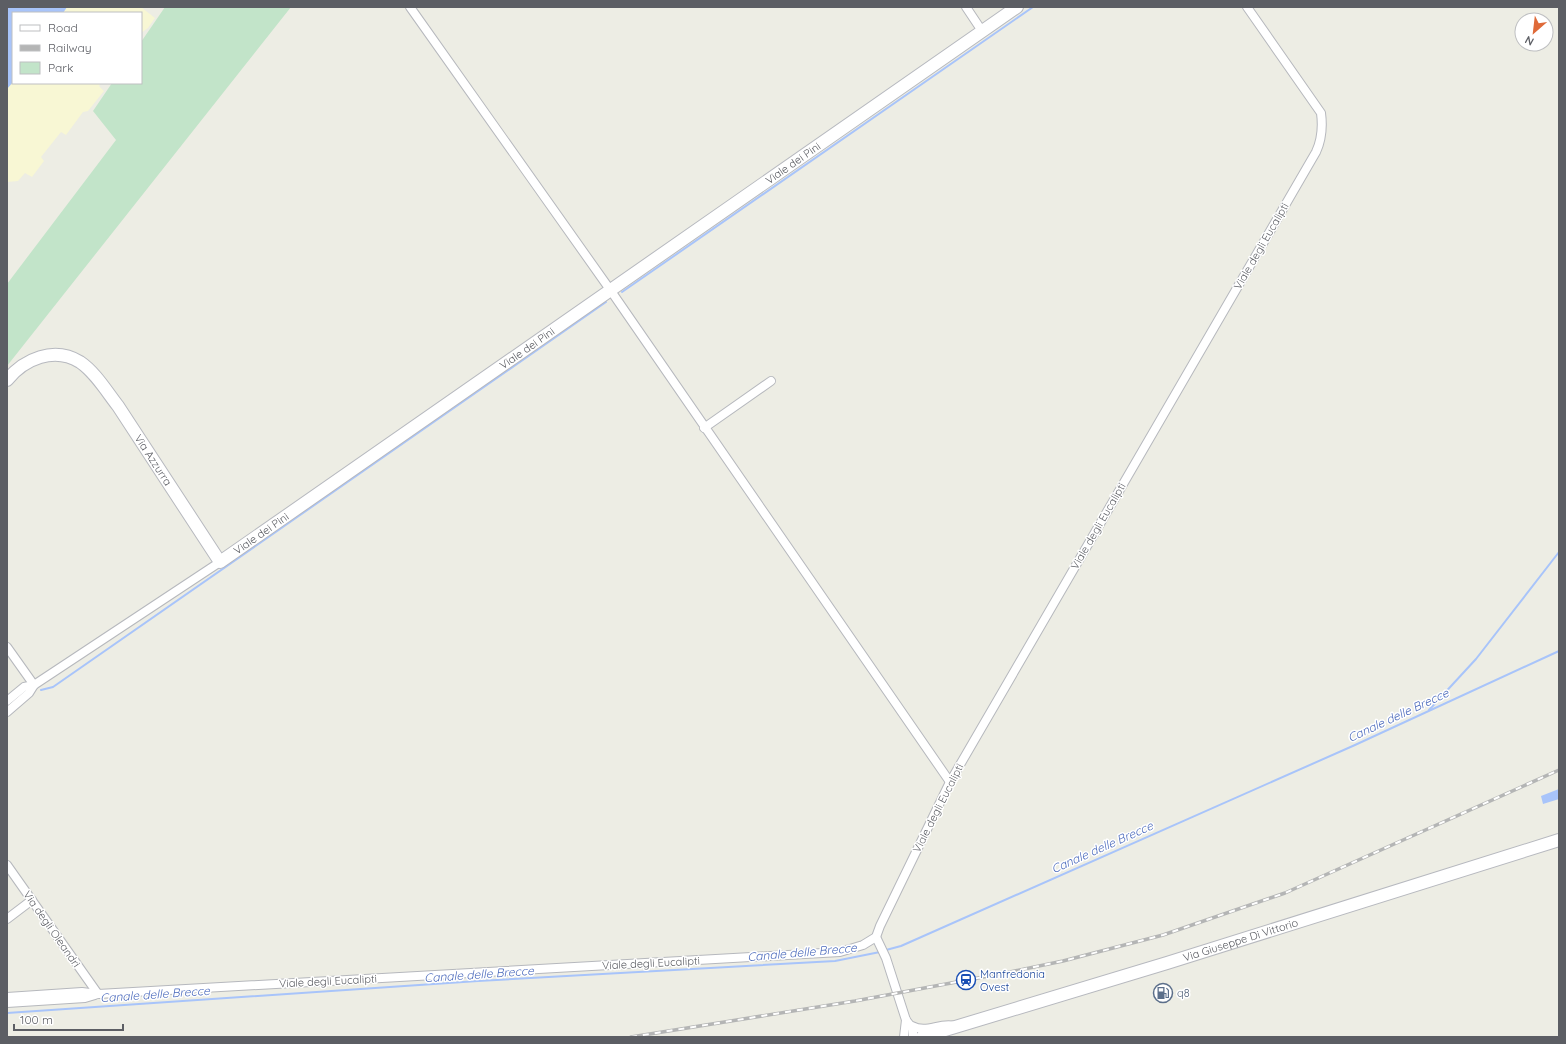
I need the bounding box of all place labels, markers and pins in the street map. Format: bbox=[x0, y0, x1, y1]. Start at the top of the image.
place label: Manfredonia Ovest bbox=[980, 967, 1045, 994]
station icon: Manfredonia Ovest bbox=[955, 969, 977, 991]
fuel station icon: q8 bbox=[1152, 982, 1174, 1004]
place label: q8 bbox=[1177, 986, 1190, 1000]

